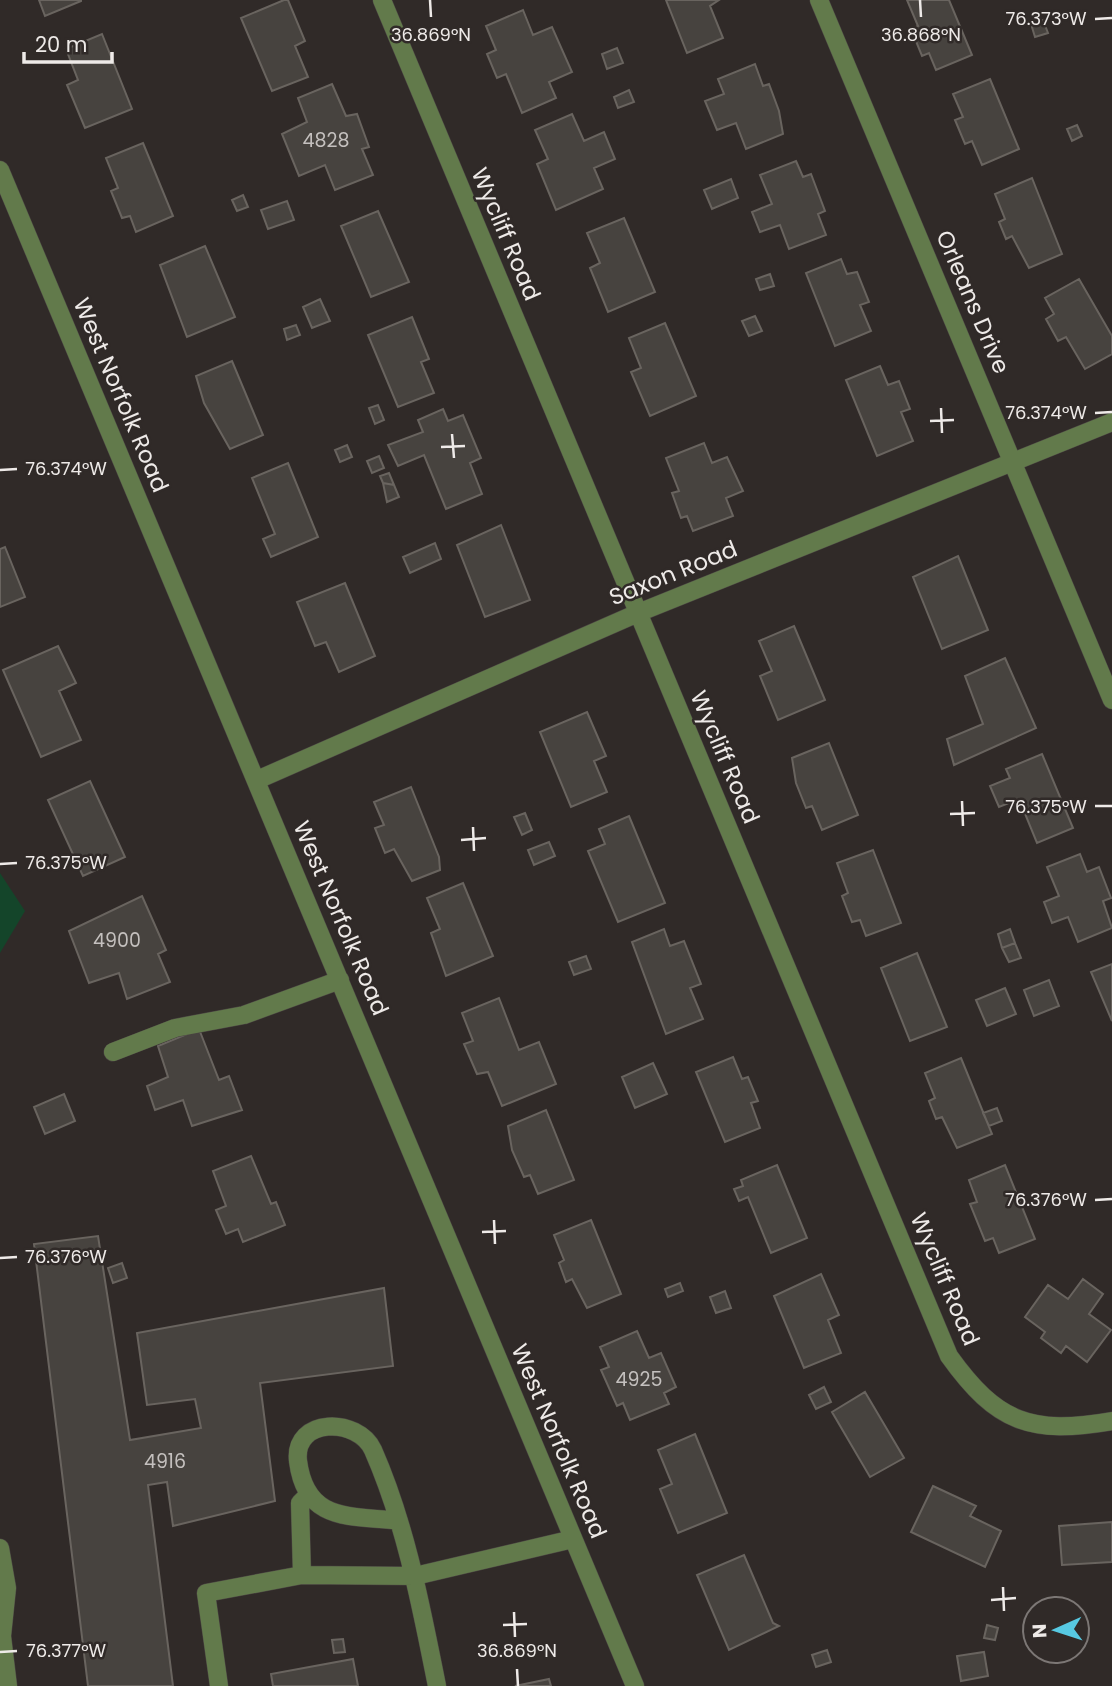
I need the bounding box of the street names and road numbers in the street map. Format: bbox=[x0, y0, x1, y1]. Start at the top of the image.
street label: Wycliff Road bbox=[464, 163, 548, 305]
street label: Orleans Drive bbox=[928, 225, 1018, 379]
street label: West Norfolk Road bbox=[66, 293, 176, 497]
street label: Saxon Road bbox=[604, 533, 742, 613]
street label: Wycliff Road bbox=[683, 686, 767, 828]
street label: West Norfolk Road bbox=[286, 816, 396, 1020]
street label: Wycliff Road bbox=[903, 1208, 987, 1350]
street label: West Norfolk Road bbox=[504, 1339, 614, 1543]

